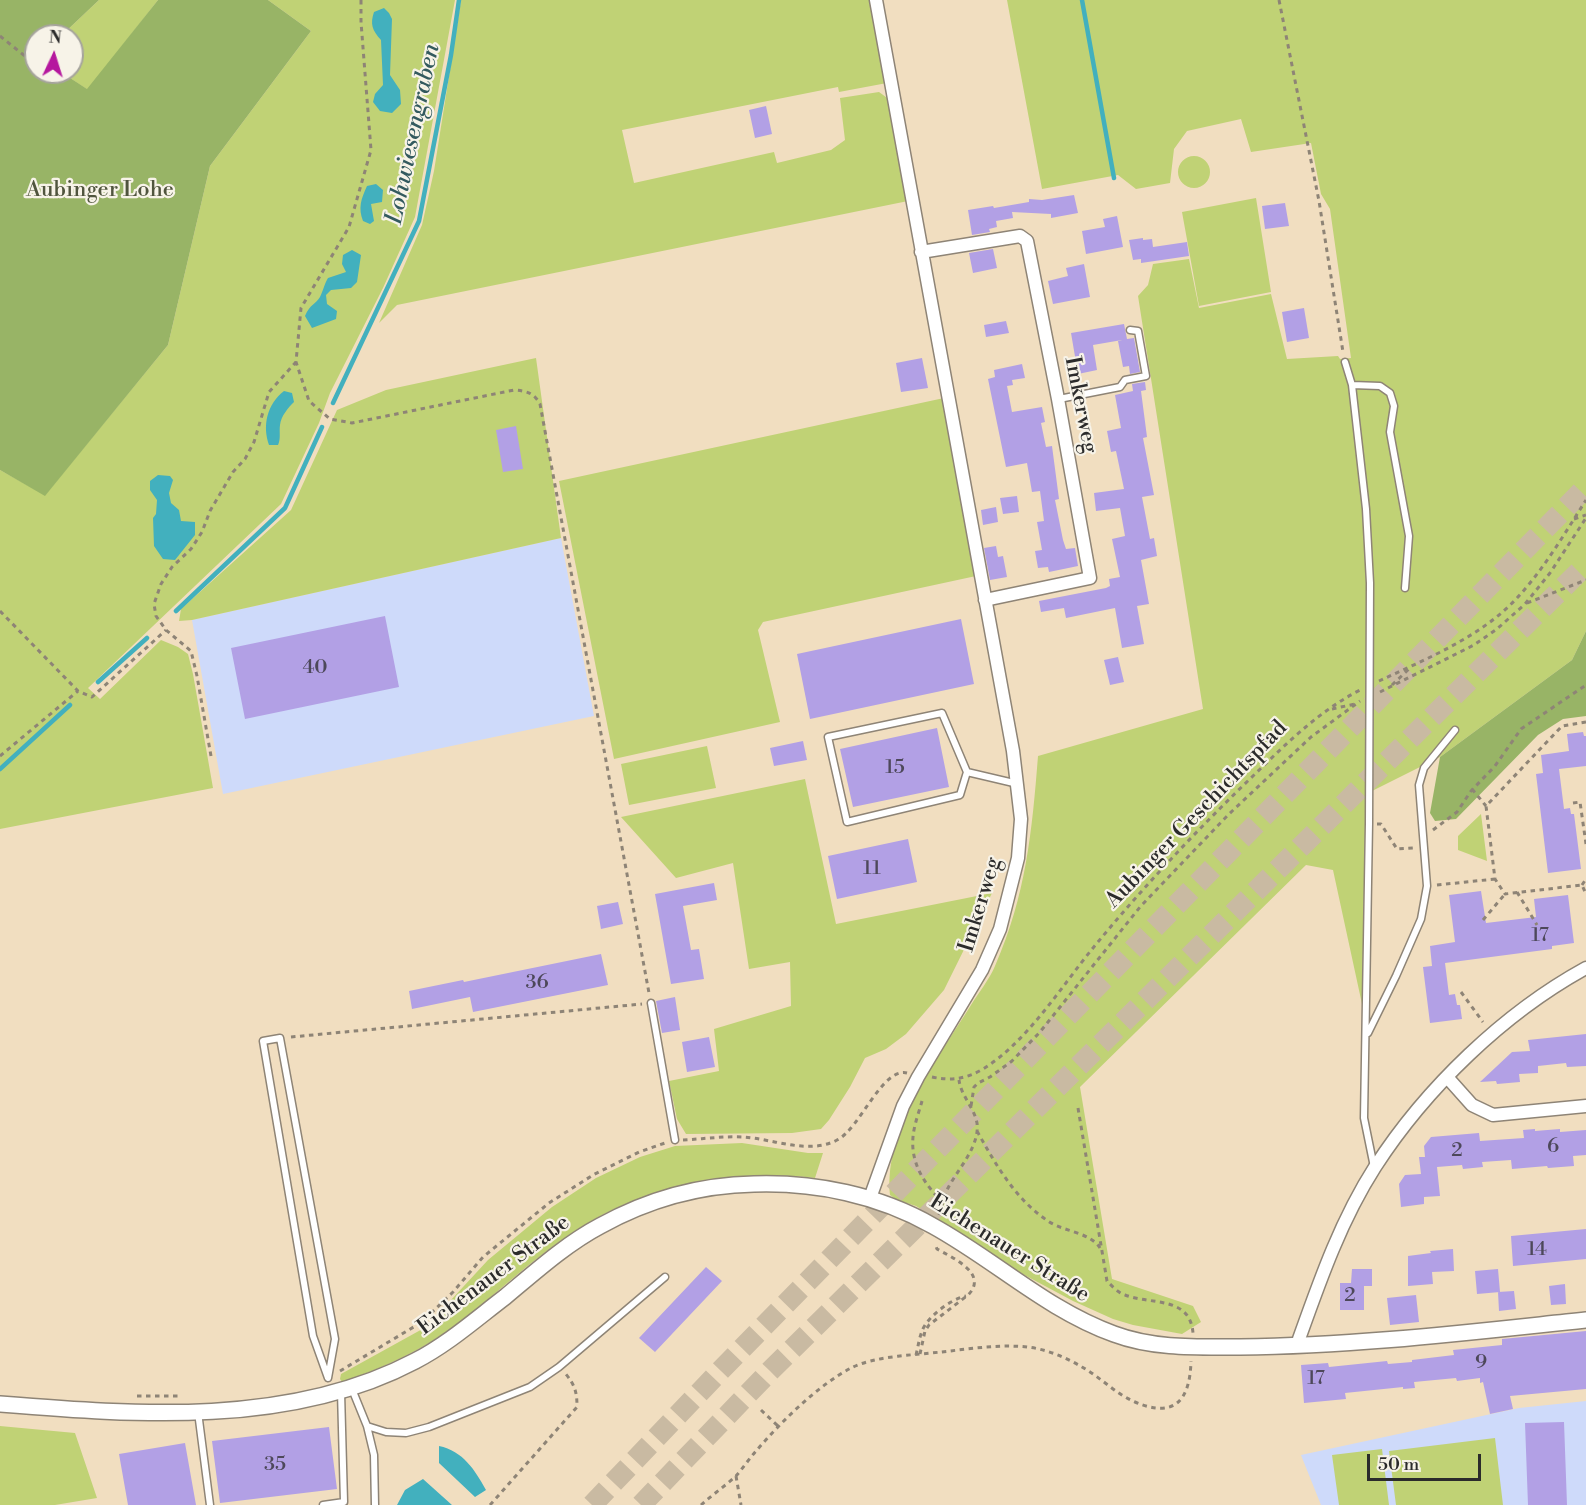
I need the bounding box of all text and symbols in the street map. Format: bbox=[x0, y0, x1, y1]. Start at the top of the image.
north arrow bbox=[24, 24, 84, 84]
text: N bbox=[48, 28, 62, 48]
water label: Lohwiesengraben bbox=[381, 41, 447, 227]
park label: Aubinger Lohe bbox=[26, 178, 174, 204]
street label: Imkerweg bbox=[1058, 354, 1102, 456]
house number: 40 bbox=[302, 656, 328, 680]
street label: Aubinger Geschichtspfad bbox=[1101, 716, 1293, 914]
house number: 15 bbox=[885, 756, 905, 780]
street label: Imkerweg bbox=[954, 854, 1008, 956]
house number: 11 bbox=[863, 857, 881, 881]
house number: 17 bbox=[1531, 924, 1549, 948]
house number: 36 bbox=[525, 971, 549, 995]
house number: 6 bbox=[1547, 1135, 1559, 1159]
house number: 2 bbox=[1451, 1139, 1463, 1163]
street label: Eichenauer Straße bbox=[924, 1189, 1094, 1309]
street label: Eichenauer Straße bbox=[413, 1210, 575, 1342]
house number: 14 bbox=[1527, 1238, 1547, 1262]
house number: 2 bbox=[1344, 1284, 1356, 1308]
house number: 9 bbox=[1475, 1351, 1487, 1375]
house number: 17 bbox=[1307, 1367, 1325, 1391]
scale bar bbox=[1370, 1442, 1484, 1480]
house number: 35 bbox=[264, 1453, 286, 1477]
text: 50 m bbox=[1378, 1453, 1419, 1476]

